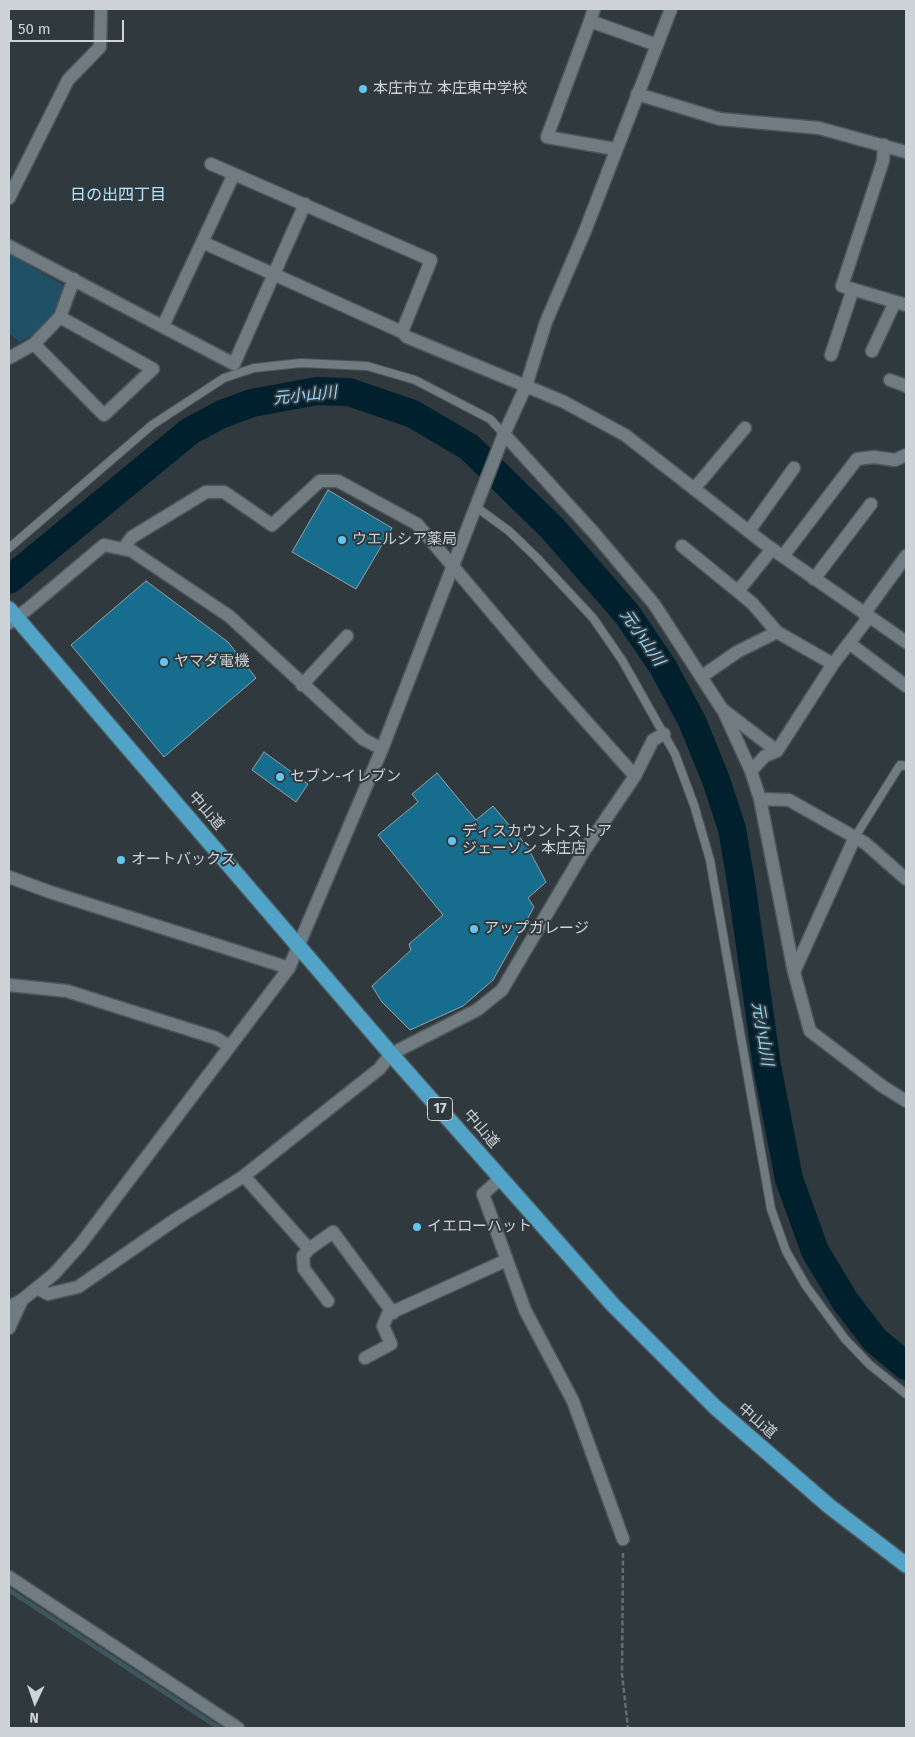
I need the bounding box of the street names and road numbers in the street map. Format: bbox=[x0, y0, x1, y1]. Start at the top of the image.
street label: 中山道 bbox=[184, 788, 228, 834]
road number: 17 bbox=[428, 1098, 452, 1120]
street label: 中山道 bbox=[459, 1106, 503, 1152]
street label: 中山道 bbox=[734, 1399, 780, 1443]

